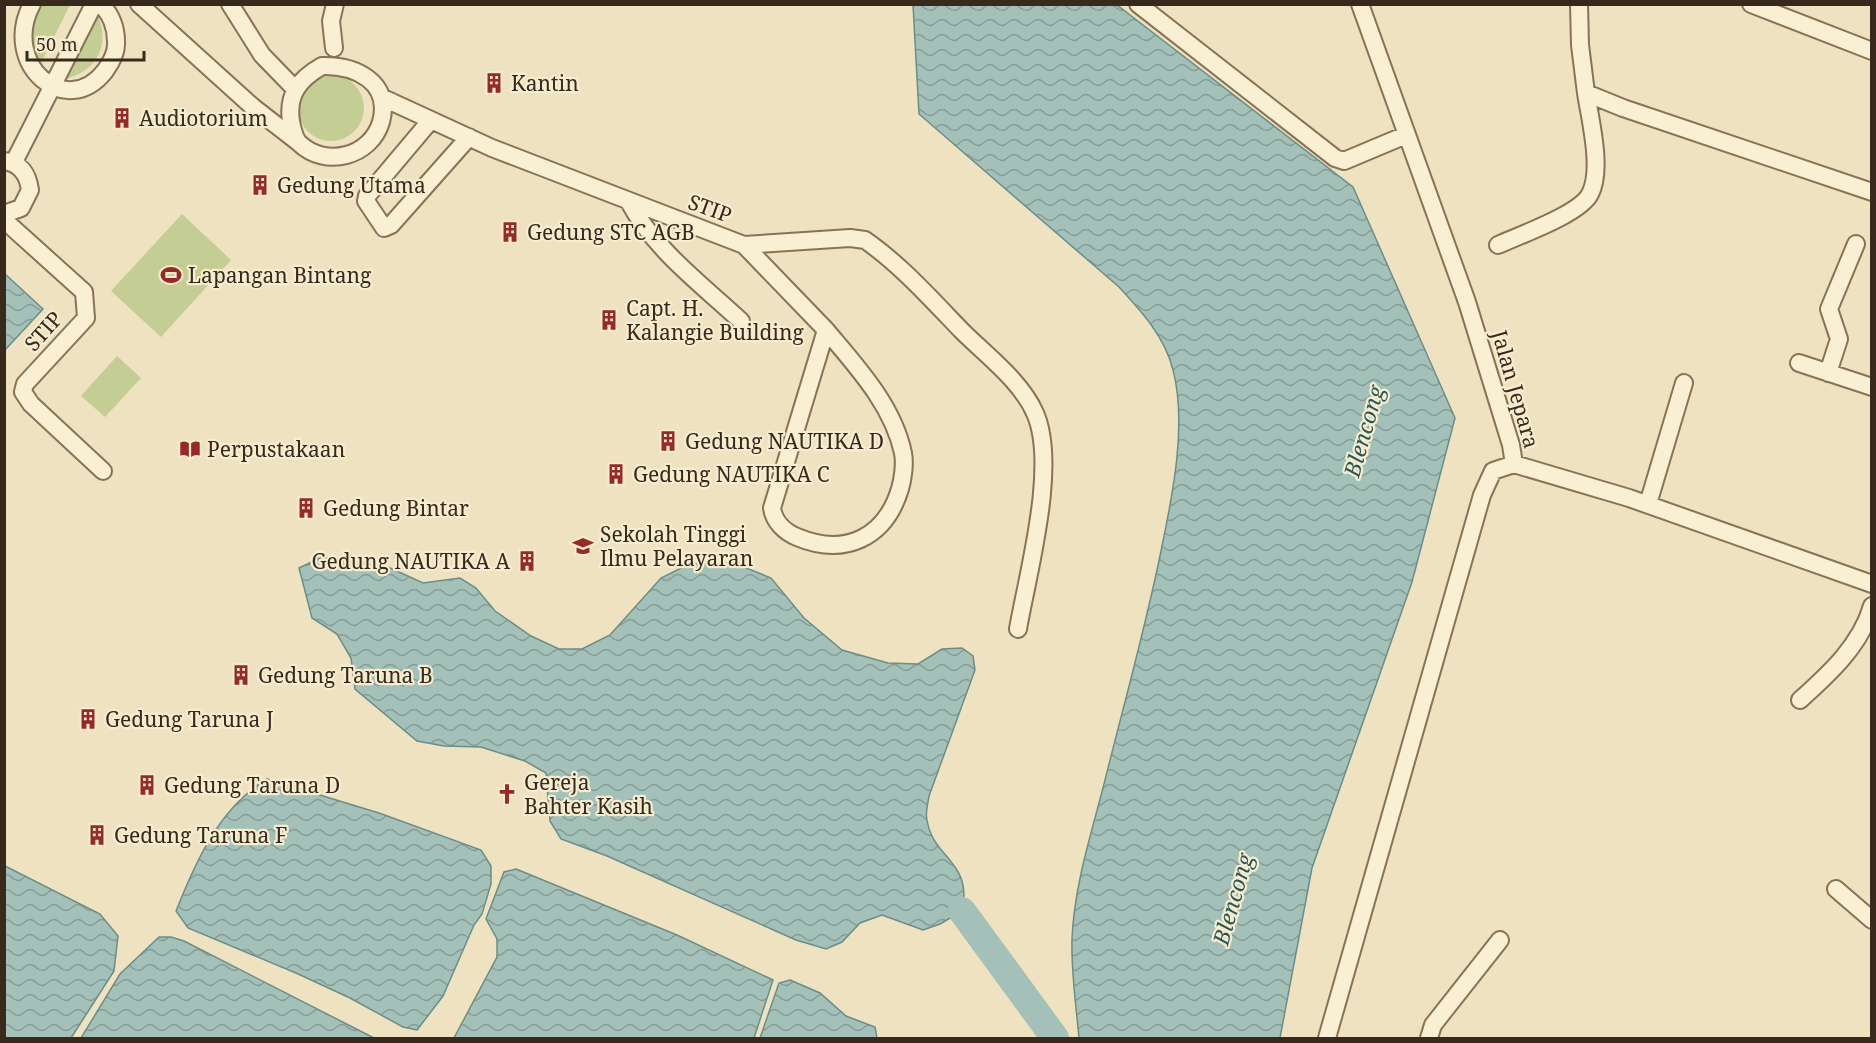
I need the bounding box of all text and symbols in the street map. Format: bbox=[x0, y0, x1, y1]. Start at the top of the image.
scale bar bbox=[27, 24, 144, 62]
text: 50 m bbox=[36, 32, 78, 56]
place label: Kantin bbox=[511, 69, 579, 97]
building icon: Kantin bbox=[482, 71, 506, 95]
place label: Audiotorium bbox=[139, 104, 268, 132]
building icon: Audiotorium bbox=[110, 106, 134, 130]
place label: Gedung Utama bbox=[277, 171, 426, 199]
building icon: Gedung Utama bbox=[248, 173, 272, 197]
street label: STIP bbox=[684, 187, 736, 229]
place label: Gedung STC AGB bbox=[527, 218, 695, 246]
building icon: Gedung STC AGB bbox=[498, 220, 522, 244]
place label: Lapangan Bintang bbox=[188, 261, 372, 289]
sports icon: Lapangan Bintang bbox=[159, 263, 183, 287]
place label: Capt. H. Kalangie Building bbox=[626, 294, 805, 346]
street label: STIP bbox=[18, 305, 68, 357]
building icon: Capt. H. Kalangie Building bbox=[597, 308, 621, 332]
street label: Jalan Jepara bbox=[1486, 326, 1546, 451]
water label: Blencong bbox=[1335, 380, 1391, 481]
place label: Gedung NAUTIKA D bbox=[685, 427, 884, 455]
building icon: Gedung NAUTIKA D bbox=[656, 429, 680, 453]
place label: Perpustakaan bbox=[207, 435, 345, 463]
library icon: Perpustakaan bbox=[178, 437, 202, 461]
place label: Gedung NAUTIKA C bbox=[633, 460, 830, 488]
building icon: Gedung NAUTIKA C bbox=[604, 462, 628, 486]
place label: Gedung Bintar bbox=[323, 494, 469, 522]
building icon: Gedung Bintar bbox=[294, 496, 318, 520]
place label: Sekolah Tinggi Ilmu Pelayaran bbox=[600, 520, 753, 572]
school or university icon: Sekolah Tinggi Ilmu Pelayaran bbox=[571, 534, 595, 558]
place label: Gedung NAUTIKA A bbox=[311, 547, 510, 575]
building icon: Gedung NAUTIKA A bbox=[515, 549, 539, 573]
place label: Gedung Taruna B bbox=[258, 661, 433, 689]
building icon: Gedung Taruna B bbox=[229, 663, 253, 687]
place label: Gedung Taruna J bbox=[105, 705, 273, 733]
building icon: Gedung Taruna J bbox=[76, 707, 100, 731]
place label: Gereja Bahter Kasih bbox=[524, 768, 653, 820]
place label: Gedung Taruna D bbox=[164, 771, 340, 799]
building icon: Gedung Taruna D bbox=[135, 773, 159, 797]
church icon: Gereja Bahter Kasih bbox=[495, 782, 519, 806]
place label: Gedung Taruna F bbox=[114, 821, 287, 849]
building icon: Gedung Taruna F bbox=[85, 823, 109, 847]
water label: Blencong bbox=[1204, 848, 1260, 949]

